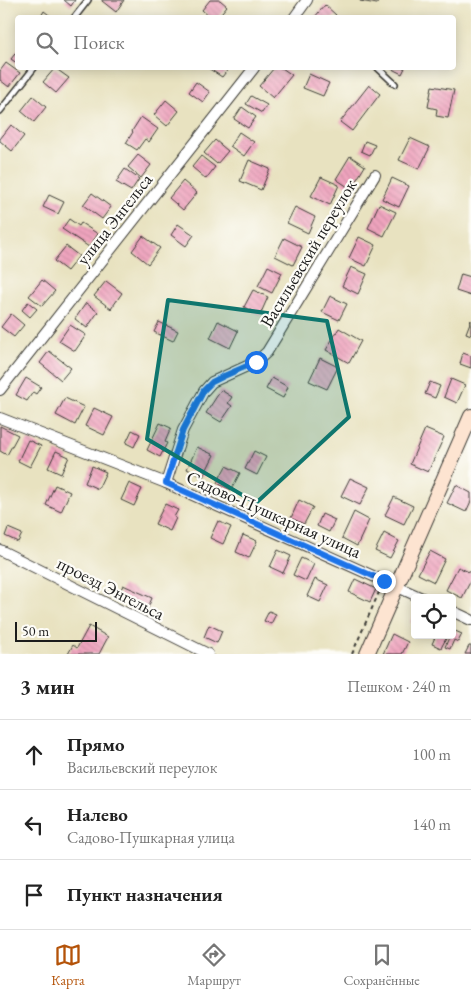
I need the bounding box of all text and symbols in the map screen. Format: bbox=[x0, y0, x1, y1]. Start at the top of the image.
search box bbox=[15, 15, 456, 70]
icon: search bbox=[33, 29, 61, 57]
text: Поиск bbox=[73, 30, 125, 55]
street label: улица Энгельса bbox=[71, 168, 158, 270]
street label: Васильевский переулок bbox=[255, 174, 362, 331]
route start bbox=[245, 351, 268, 374]
street label: Садово-Пушкарная улица bbox=[183, 465, 366, 563]
street label: проезд Энгельса bbox=[53, 551, 169, 625]
route end bbox=[373, 570, 396, 593]
map controls bbox=[411, 594, 456, 639]
button: locate bbox=[411, 594, 456, 639]
scale bar bbox=[15, 619, 98, 642]
text: 50 m bbox=[22, 622, 49, 640]
text: 3 мин bbox=[20, 673, 75, 700]
text: Пешком · 240 m bbox=[347, 676, 451, 697]
text: Прямо bbox=[67, 732, 125, 757]
icon: ahead bbox=[20, 741, 48, 769]
text: 100 m bbox=[412, 744, 451, 765]
text: Васильевский переулок bbox=[67, 757, 217, 778]
text: Налево bbox=[67, 802, 128, 827]
icon: left bbox=[20, 811, 48, 839]
text: 140 m bbox=[412, 814, 451, 835]
text: Садово-Пушкарная улица bbox=[67, 827, 235, 848]
icon: arrive bbox=[20, 881, 48, 909]
text: Пункт назначения bbox=[67, 882, 223, 907]
tab: Карта bbox=[51, 941, 85, 989]
tab: Маршрут bbox=[187, 941, 241, 989]
tab: Сохранённые bbox=[343, 941, 420, 989]

